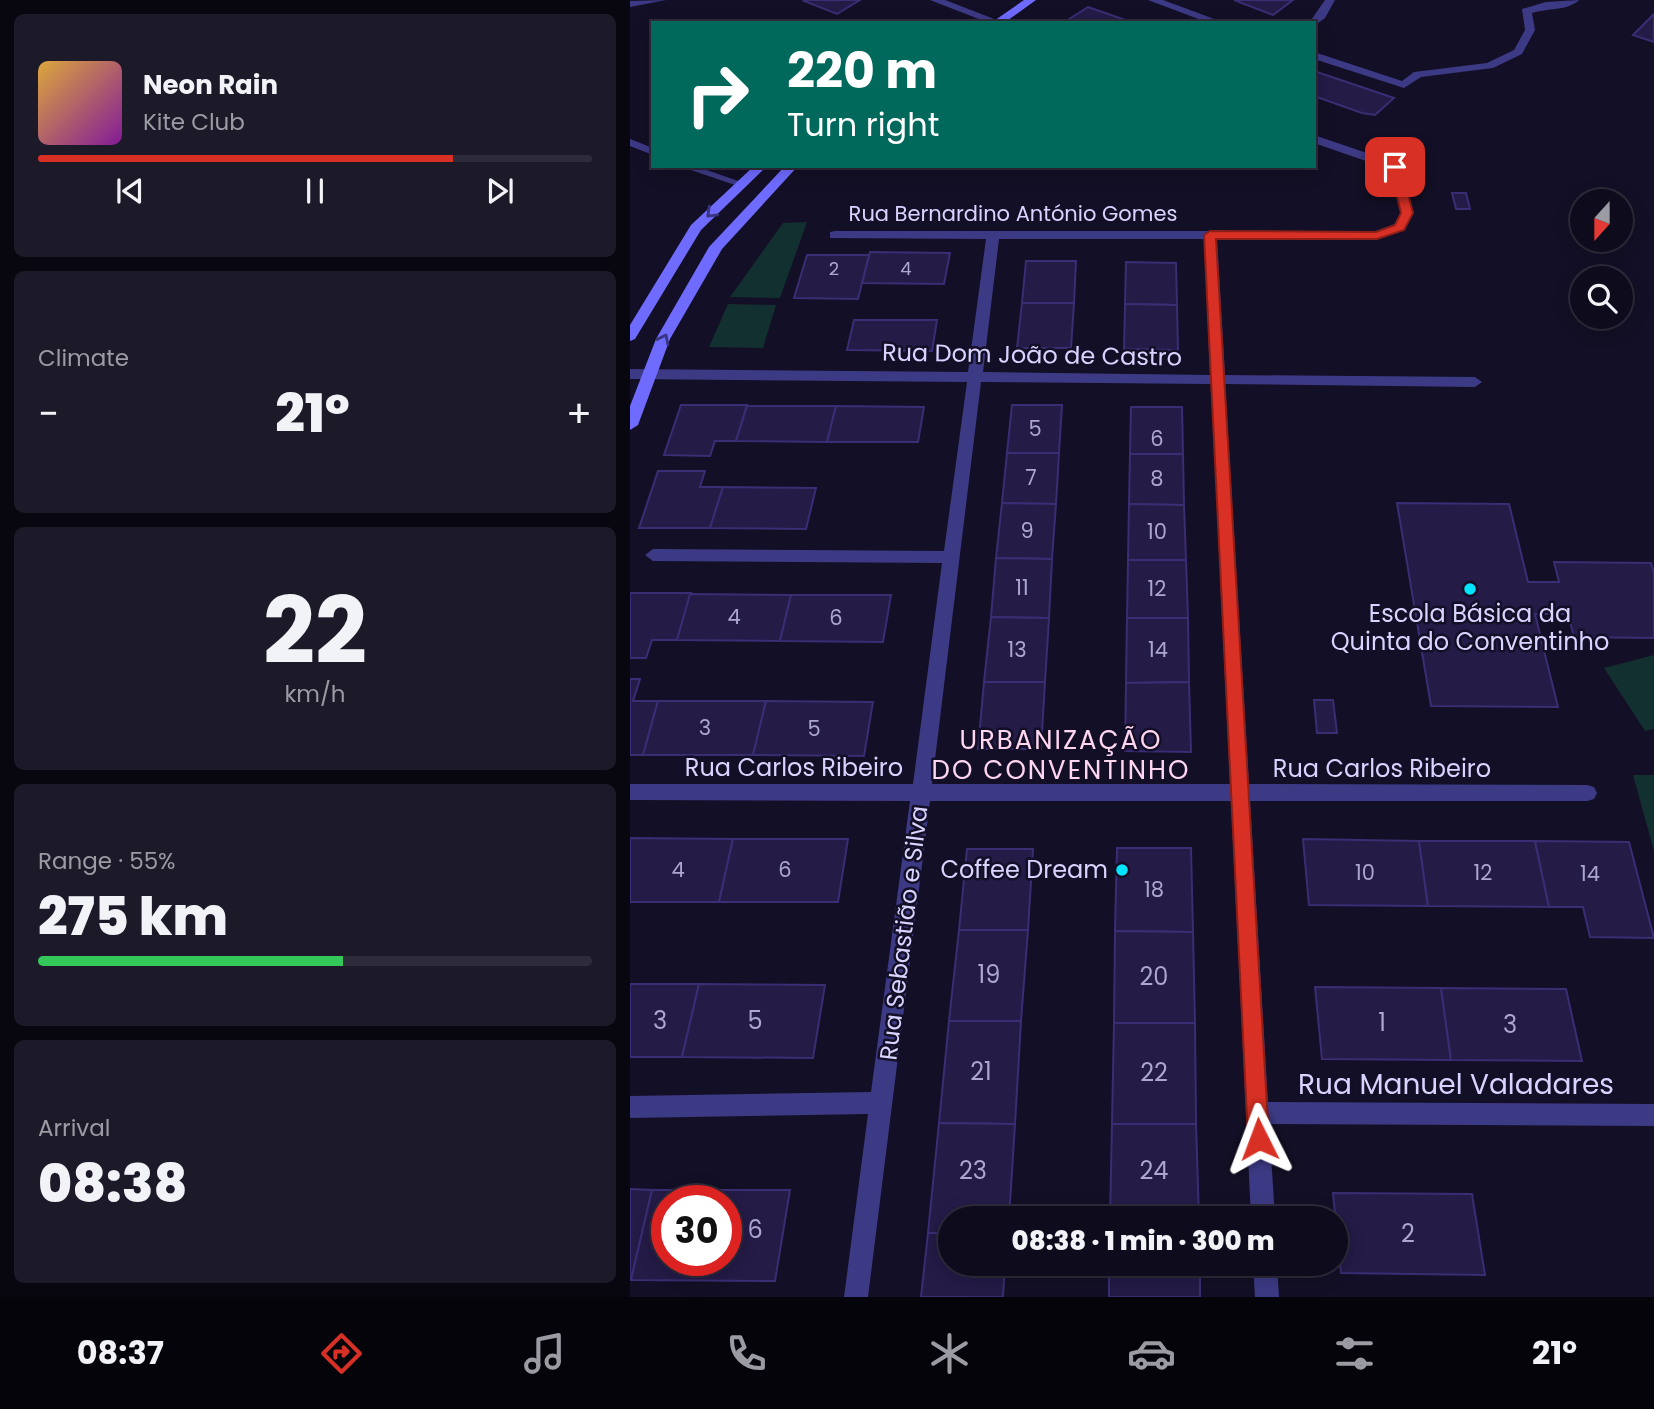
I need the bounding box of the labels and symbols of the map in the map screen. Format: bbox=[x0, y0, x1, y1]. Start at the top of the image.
pin bbox=[1365, 137, 1425, 197]
north arrow bbox=[1570, 189, 1633, 252]
street label: Rua Bernardino António Gomes bbox=[849, 199, 1177, 228]
one-way arrow bbox=[707, 205, 720, 218]
house number: 2 bbox=[829, 256, 839, 281]
house number: 4 bbox=[900, 256, 912, 281]
one-way arrow bbox=[656, 334, 670, 346]
street label: Rua Dom João de Castro bbox=[882, 335, 1182, 374]
house number: 5 bbox=[1028, 414, 1042, 443]
house number: 6 bbox=[1150, 424, 1164, 453]
house number: 7 bbox=[1025, 463, 1037, 492]
house number: 8 bbox=[1150, 464, 1164, 493]
house number: 9 bbox=[1020, 516, 1034, 545]
house number: 10 bbox=[1147, 517, 1167, 546]
house number: 11 bbox=[1015, 573, 1029, 602]
house number: 12 bbox=[1148, 574, 1166, 603]
marker: Escola Básica da Quinta do Conventinho bbox=[1462, 581, 1478, 597]
place label: Escola Básica da Quinta do Conventinho bbox=[1331, 597, 1609, 658]
house number: 4 bbox=[727, 602, 741, 631]
house number: 6 bbox=[829, 603, 843, 632]
house number: 13 bbox=[1007, 635, 1027, 664]
house number: 14 bbox=[1148, 635, 1168, 664]
house number: 3 bbox=[699, 713, 711, 742]
house number: 5 bbox=[807, 714, 821, 743]
district label: URBANIZAÇÃO DO CONVENTINHO bbox=[932, 722, 1190, 788]
street label: Rua Carlos Ribeiro bbox=[685, 751, 903, 784]
street label: Rua Carlos Ribeiro bbox=[1273, 752, 1491, 785]
street label: Rua Sebastião e Silva bbox=[872, 804, 935, 1062]
place label: Coffee Dream bbox=[940, 853, 1108, 886]
house number: 4 bbox=[671, 855, 685, 884]
house number: 6 bbox=[778, 855, 792, 884]
house number: 10 bbox=[1355, 858, 1375, 887]
house number: 12 bbox=[1474, 858, 1492, 887]
house number: 14 bbox=[1580, 859, 1600, 888]
marker: Coffee Dream bbox=[1114, 862, 1130, 878]
house number: 18 bbox=[1144, 875, 1164, 904]
house number: 19 bbox=[978, 958, 1000, 991]
house number: 20 bbox=[1140, 960, 1168, 993]
house number: 3 bbox=[653, 1004, 667, 1037]
house number: 5 bbox=[747, 1004, 763, 1037]
house number: 1 bbox=[1378, 1006, 1386, 1039]
house number: 3 bbox=[1503, 1008, 1517, 1041]
house number: 21 bbox=[970, 1055, 992, 1088]
house number: 22 bbox=[1140, 1056, 1168, 1089]
street label: Rua Manuel Valadares bbox=[1298, 1065, 1614, 1104]
position arrow bbox=[1222, 1102, 1296, 1176]
house number: 23 bbox=[959, 1154, 987, 1187]
house number: 24 bbox=[1140, 1154, 1168, 1187]
speed limit sign: 30 bbox=[651, 1185, 742, 1276]
house number: 6 bbox=[747, 1213, 763, 1246]
house number: 2 bbox=[1401, 1217, 1415, 1250]

